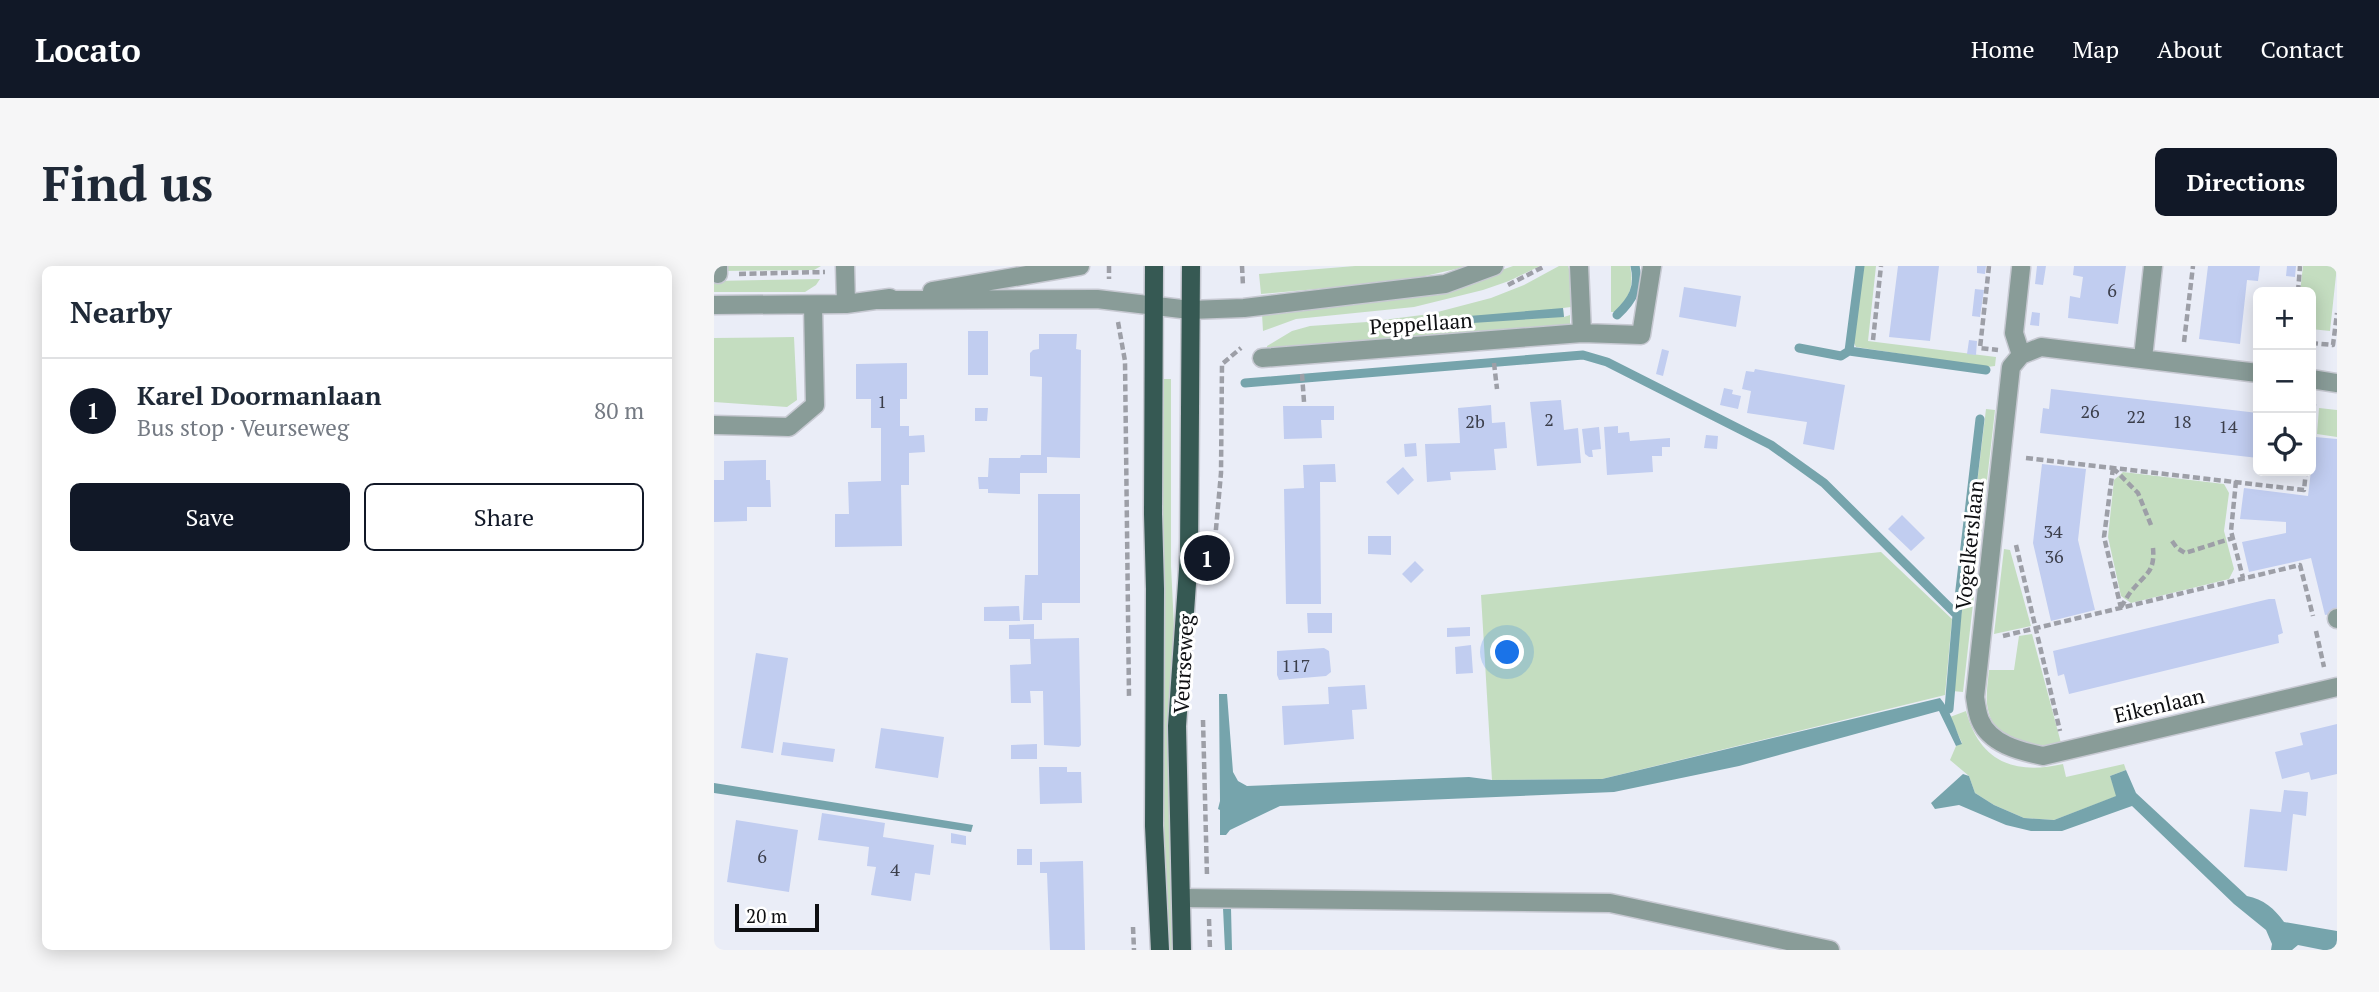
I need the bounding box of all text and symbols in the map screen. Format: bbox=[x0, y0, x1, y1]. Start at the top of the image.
text: Locato bbox=[35, 28, 141, 71]
text: Home bbox=[1971, 33, 2035, 65]
text: Map bbox=[2073, 33, 2119, 65]
text: About bbox=[2157, 33, 2223, 65]
text: Contact bbox=[2261, 33, 2344, 65]
button: Directions bbox=[2155, 148, 2337, 216]
text: Find us bbox=[42, 150, 213, 215]
house number: 6 bbox=[2107, 278, 2117, 302]
map controls bbox=[2253, 287, 2316, 476]
button: + bbox=[2253, 287, 2316, 350]
text: Nearby bbox=[70, 292, 172, 332]
street label: Peppellaan bbox=[1369, 305, 1474, 341]
button: − bbox=[2253, 350, 2316, 413]
text: Karel Doormanlaan bbox=[137, 378, 382, 412]
house number: 1 bbox=[877, 389, 887, 413]
text: 1 bbox=[87, 395, 100, 426]
text: 80 m bbox=[594, 395, 644, 426]
house number: 26 bbox=[2080, 399, 2100, 423]
house number: 22 bbox=[2126, 404, 2146, 428]
house number: 2 bbox=[1544, 407, 1554, 431]
house number: 2b bbox=[1465, 409, 1485, 433]
house number: 18 bbox=[2172, 409, 2192, 433]
text: Bus stop · Veurseweg bbox=[137, 412, 349, 443]
button: locate bbox=[2253, 413, 2316, 476]
house number: 14 bbox=[2218, 414, 2238, 438]
street label: Vogelkerslaan bbox=[1948, 478, 1990, 611]
button: Save bbox=[70, 483, 350, 551]
button: Share bbox=[364, 483, 644, 551]
house number: 34 bbox=[2043, 519, 2063, 543]
pin: 1 bbox=[1184, 532, 1230, 584]
house number: 36 bbox=[2044, 544, 2064, 568]
street label: Veurseweg bbox=[1166, 613, 1200, 714]
your location bbox=[1490, 635, 1524, 669]
house number: 117 bbox=[1282, 653, 1310, 677]
street label: Eikenlaan bbox=[2111, 681, 2208, 729]
house number: 6 bbox=[757, 844, 767, 868]
house number: 4 bbox=[890, 857, 900, 881]
scale bar bbox=[735, 901, 819, 933]
text: 20 m bbox=[746, 903, 787, 928]

